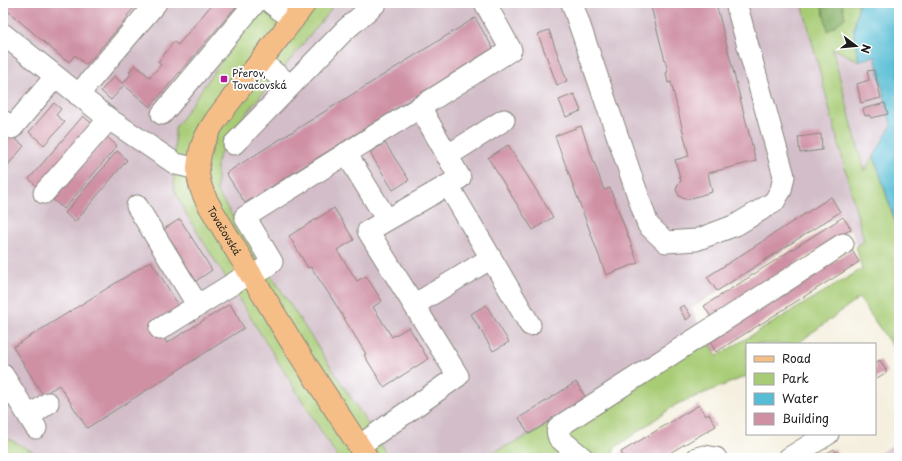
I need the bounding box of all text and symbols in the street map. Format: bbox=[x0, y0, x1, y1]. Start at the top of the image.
north arrow bbox=[836, 26, 876, 66]
text: N bbox=[857, 42, 875, 56]
place label: Přerov, Tovačovská bbox=[232, 65, 287, 92]
marker: Přerov, Tovačovská bbox=[219, 74, 229, 84]
street label: Tovačovská bbox=[204, 203, 246, 258]
legend bbox=[746, 343, 876, 435]
text: Road bbox=[782, 349, 811, 367]
text: Park bbox=[782, 369, 809, 387]
text: Water bbox=[782, 389, 819, 407]
text: Building bbox=[782, 409, 829, 427]

